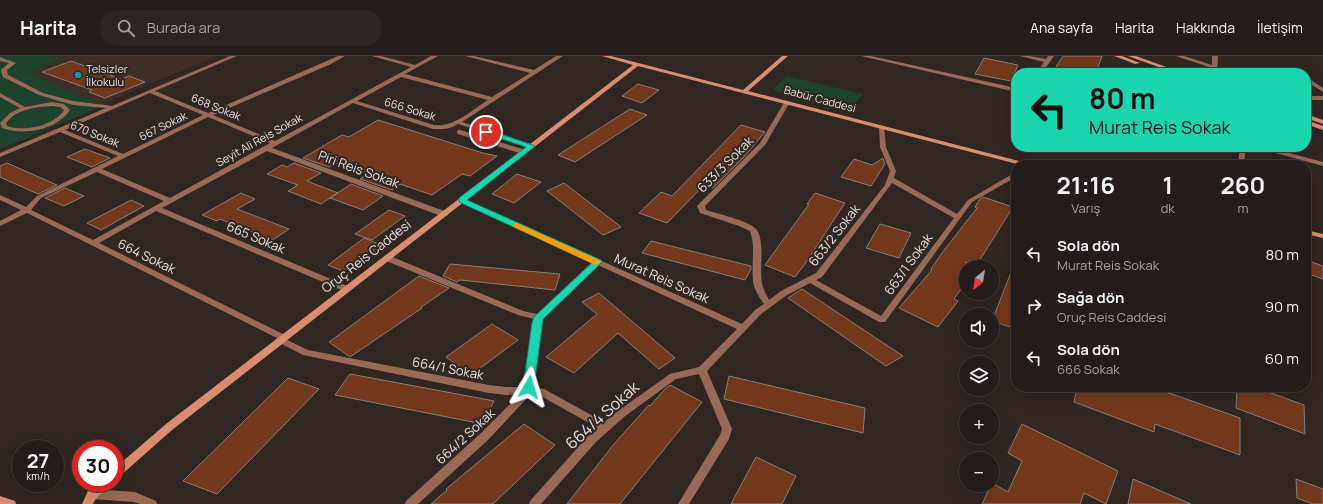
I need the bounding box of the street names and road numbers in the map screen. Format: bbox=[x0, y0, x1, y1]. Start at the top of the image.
street label: Babür Caddesi bbox=[783, 82, 858, 115]
street label: 668 Sokak bbox=[189, 90, 244, 124]
street label: 666 Sokak bbox=[383, 94, 438, 124]
street label: 667 Sokak bbox=[136, 107, 190, 144]
street label: Seyit Ali Reis Sokak bbox=[213, 109, 305, 170]
street label: 670 Sokak bbox=[68, 117, 122, 150]
street label: 633/3 Sokak bbox=[693, 131, 758, 196]
street label: Piri Reis Sokak bbox=[316, 146, 403, 192]
street label: 663/2 Sokak bbox=[804, 200, 864, 270]
street label: Oruç Reis Caddesi bbox=[317, 215, 415, 297]
street label: 665 Sokak bbox=[224, 217, 289, 258]
street label: 663/1 Sokak bbox=[880, 229, 937, 298]
street label: 664 Sokak bbox=[115, 234, 179, 278]
street label: Murat Reis Sokak bbox=[612, 249, 713, 307]
street label: 664/1 Sokak bbox=[411, 352, 486, 384]
street label: 664/4 Sokak bbox=[560, 375, 644, 454]
street label: 664/2 Sokak bbox=[432, 404, 499, 468]

